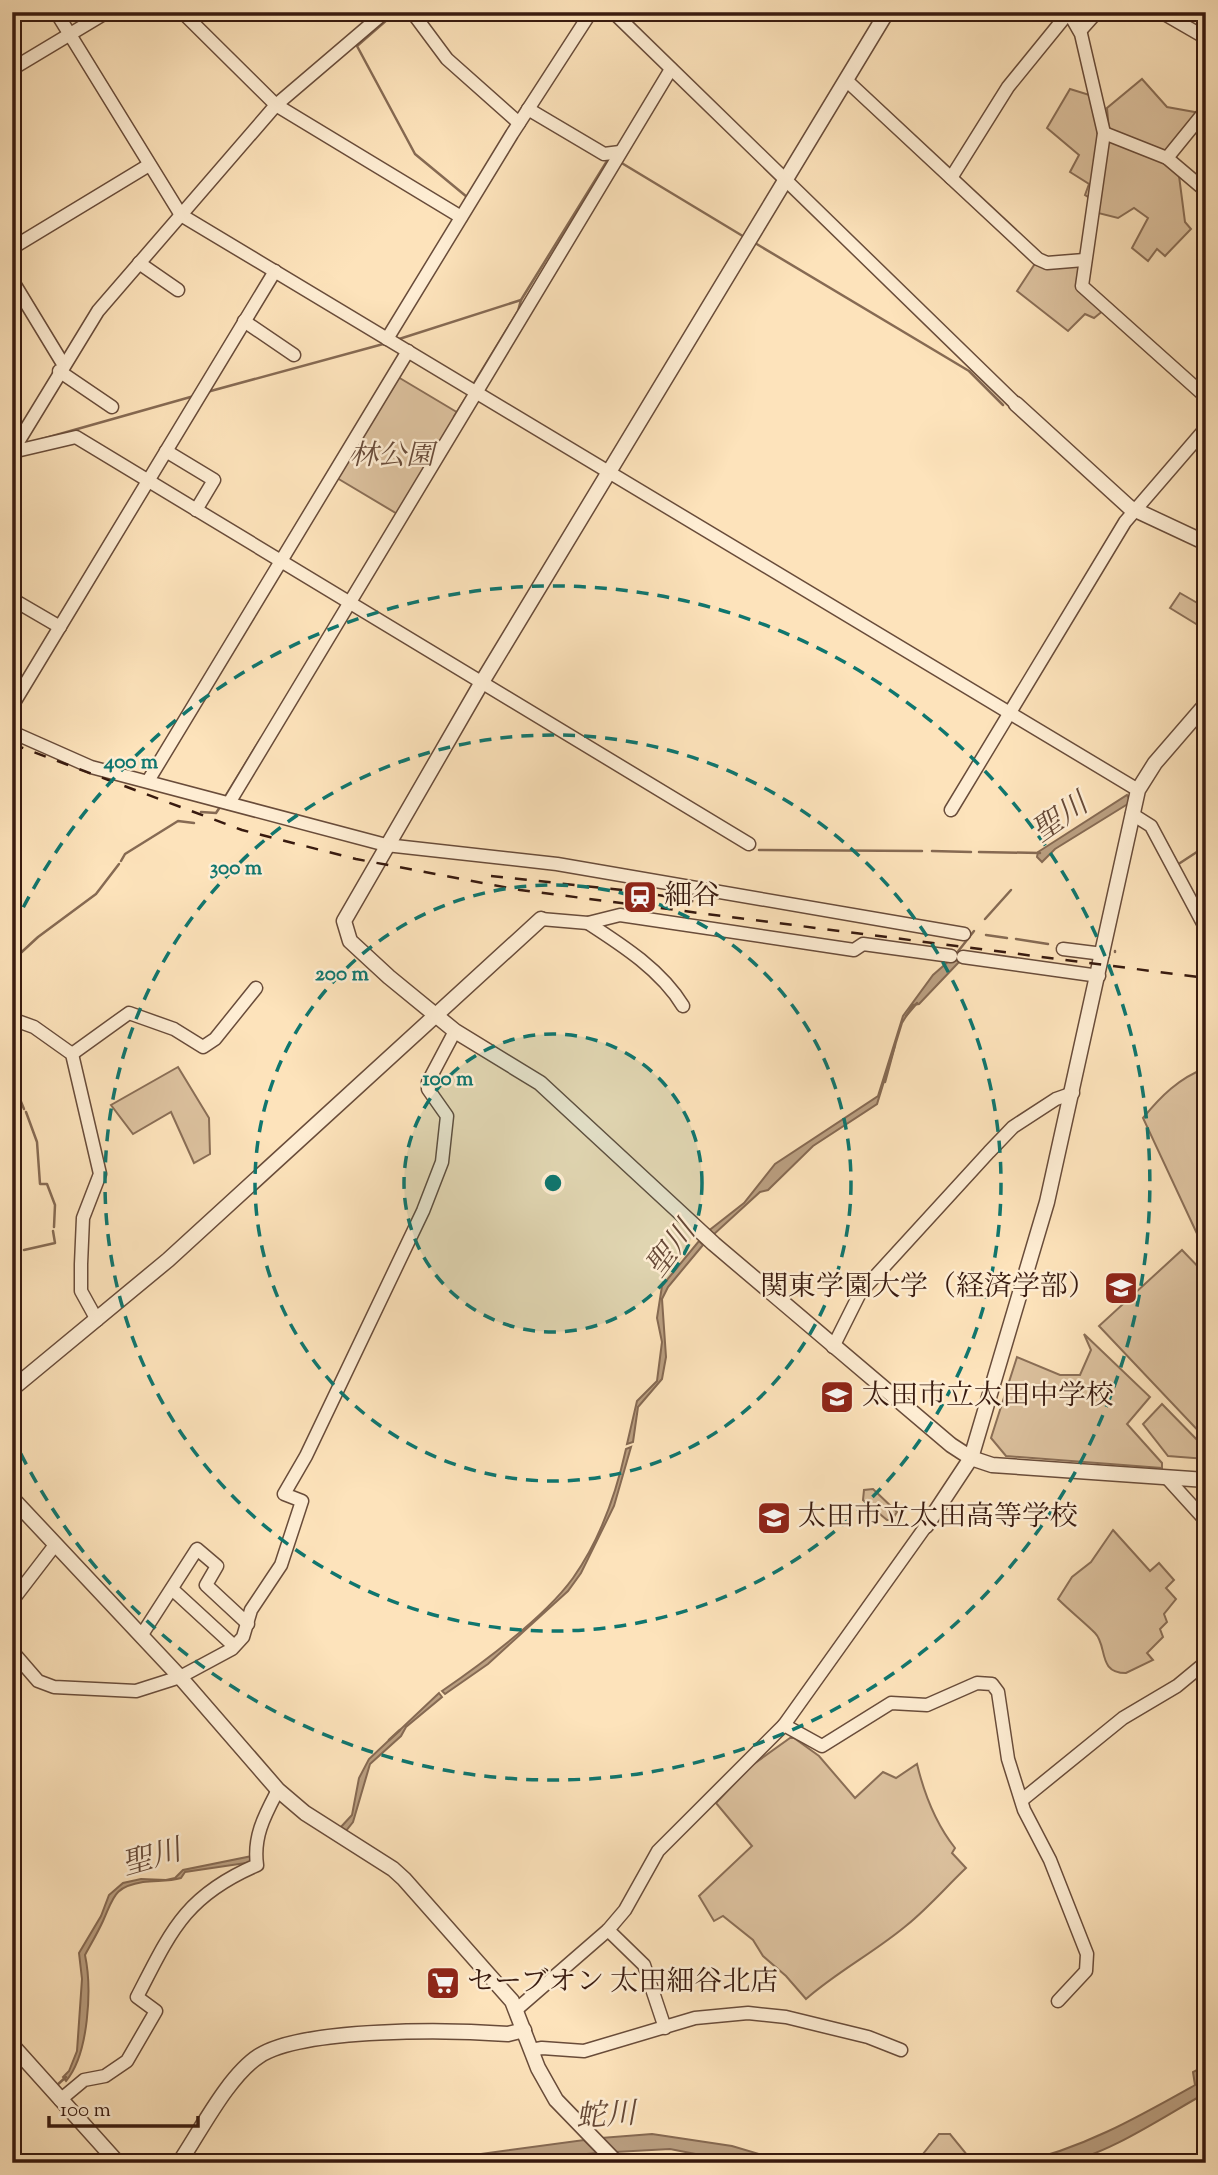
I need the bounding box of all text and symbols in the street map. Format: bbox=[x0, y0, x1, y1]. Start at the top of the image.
park label: 林公園 bbox=[350, 437, 438, 477]
text: 400 m bbox=[103, 748, 159, 778]
water label: 聖川 bbox=[1024, 782, 1100, 854]
text: 300 m bbox=[210, 854, 263, 884]
place label: 細谷 bbox=[664, 877, 720, 917]
station icon: 細谷 bbox=[621, 878, 659, 916]
text: 200 m bbox=[315, 960, 370, 990]
text: 100 m bbox=[423, 1065, 474, 1095]
centre of rings bbox=[541, 1171, 565, 1195]
water label: 聖川 bbox=[637, 1211, 709, 1287]
place label: 関東学園大学（経済学部） bbox=[760, 1268, 1096, 1308]
school or university icon: 関東学園大学（経済学部） bbox=[1102, 1269, 1140, 1307]
place label: 太田市立太田中学校 bbox=[862, 1377, 1114, 1417]
school or university icon: 太田市立太田中学校 bbox=[818, 1378, 856, 1416]
place label: 太田市立太田高等学校 bbox=[798, 1498, 1078, 1538]
school or university icon: 太田市立太田高等学校 bbox=[755, 1499, 793, 1537]
water label: 聖川 bbox=[117, 1829, 190, 1888]
place label: セーブオン 太田細谷北店 bbox=[467, 1963, 778, 2003]
supermarket icon: セーブオン 太田細谷北店 bbox=[424, 1964, 462, 2002]
scale bar bbox=[49, 2084, 198, 2128]
water label: 蛇川 bbox=[575, 2093, 640, 2141]
text: 100 m bbox=[60, 2096, 111, 2126]

